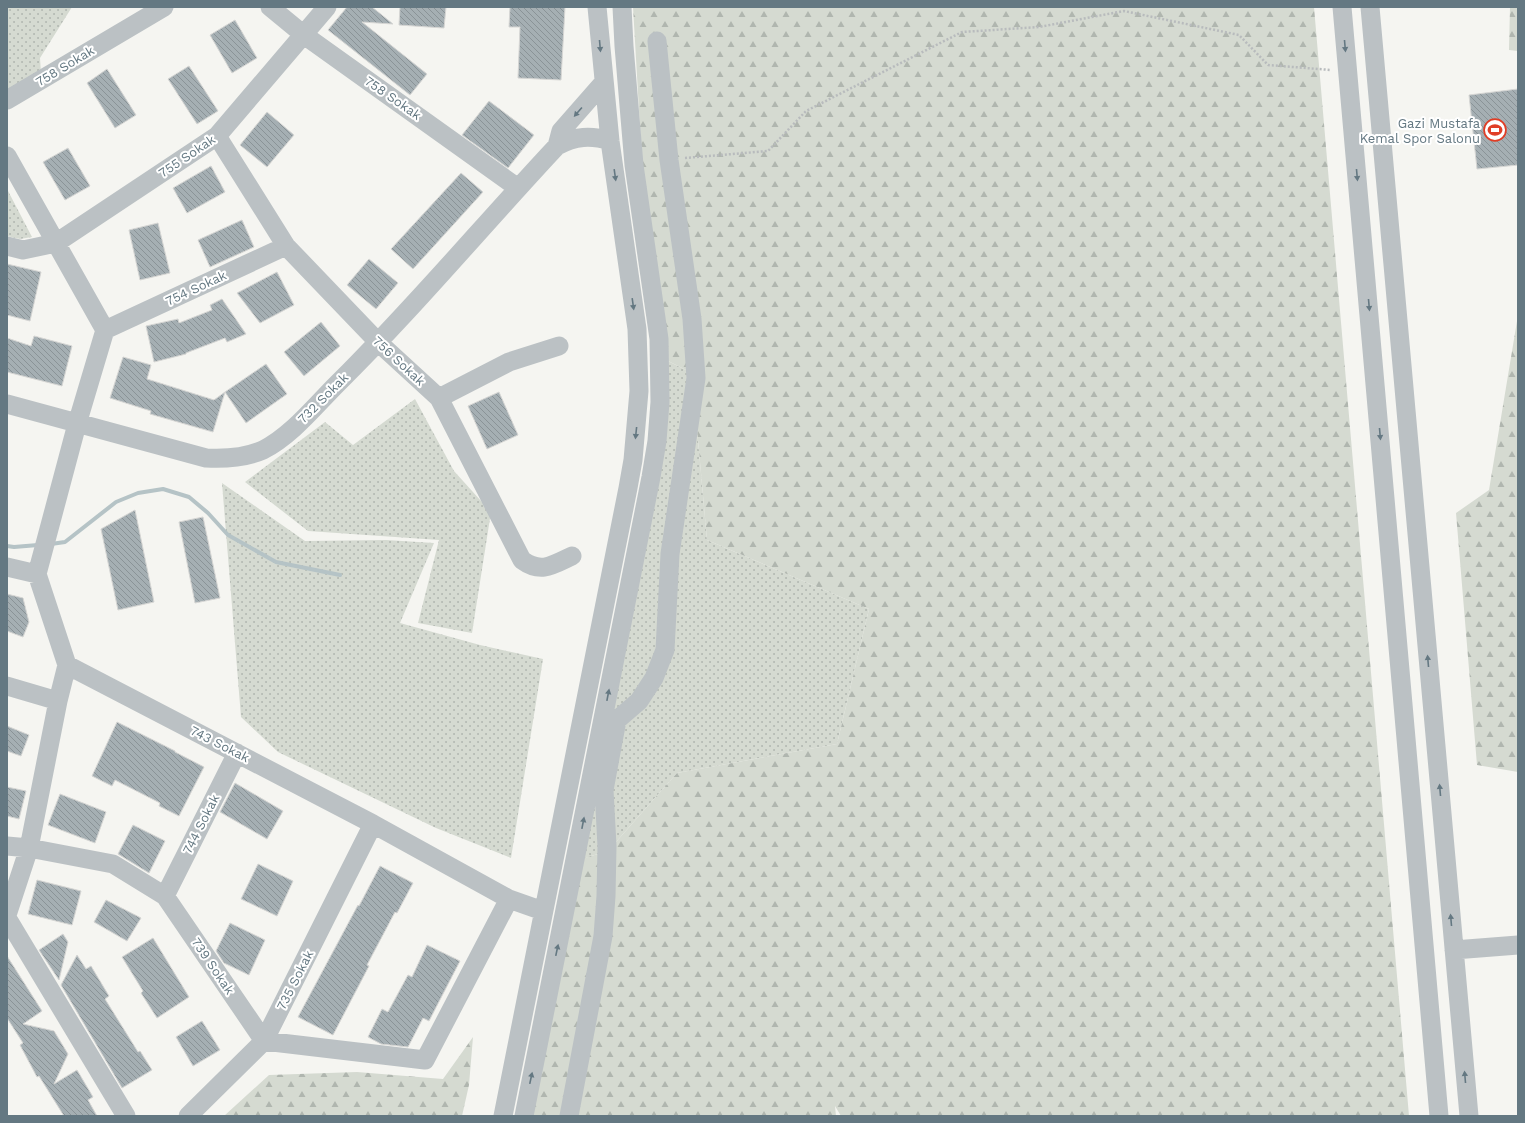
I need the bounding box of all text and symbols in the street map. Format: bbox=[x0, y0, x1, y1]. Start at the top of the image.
one-way arrow bbox=[597, 40, 604, 52]
one-way arrow bbox=[1342, 40, 1349, 52]
street label: 758 Sokak bbox=[33, 42, 97, 89]
street label: 758 Sokak bbox=[362, 73, 425, 123]
one-way arrow bbox=[573, 106, 582, 117]
place label: Gazi Mustafa Kemal Spor Salonu bbox=[1360, 116, 1481, 146]
sports icon: Gazi Mustafa Kemal Spor Salonu bbox=[1482, 117, 1508, 143]
street label: 755 Sokak bbox=[156, 131, 219, 180]
one-way arrow bbox=[612, 169, 618, 181]
one-way arrow bbox=[1354, 169, 1360, 181]
street label: 754 Sokak bbox=[163, 267, 229, 309]
one-way arrow bbox=[630, 298, 636, 310]
one-way arrow bbox=[1365, 299, 1372, 311]
street label: 756 Sokak bbox=[370, 333, 428, 389]
street label: 732 Sokak bbox=[295, 369, 352, 426]
one-way arrow bbox=[633, 427, 640, 439]
one-way arrow bbox=[1376, 428, 1383, 440]
one-way arrow bbox=[1425, 655, 1432, 667]
one-way arrow bbox=[605, 689, 611, 702]
street label: 743 Sokak bbox=[188, 723, 253, 766]
one-way arrow bbox=[1436, 784, 1443, 796]
street label: 744 Sokak bbox=[180, 791, 223, 856]
one-way arrow bbox=[580, 817, 586, 829]
one-way arrow bbox=[1448, 914, 1454, 926]
street label: 739 Sokak bbox=[188, 935, 238, 998]
one-way arrow bbox=[555, 944, 561, 957]
street label: 735 Sokak bbox=[274, 947, 317, 1012]
one-way arrow bbox=[1462, 1071, 1469, 1083]
one-way arrow bbox=[529, 1072, 535, 1084]

